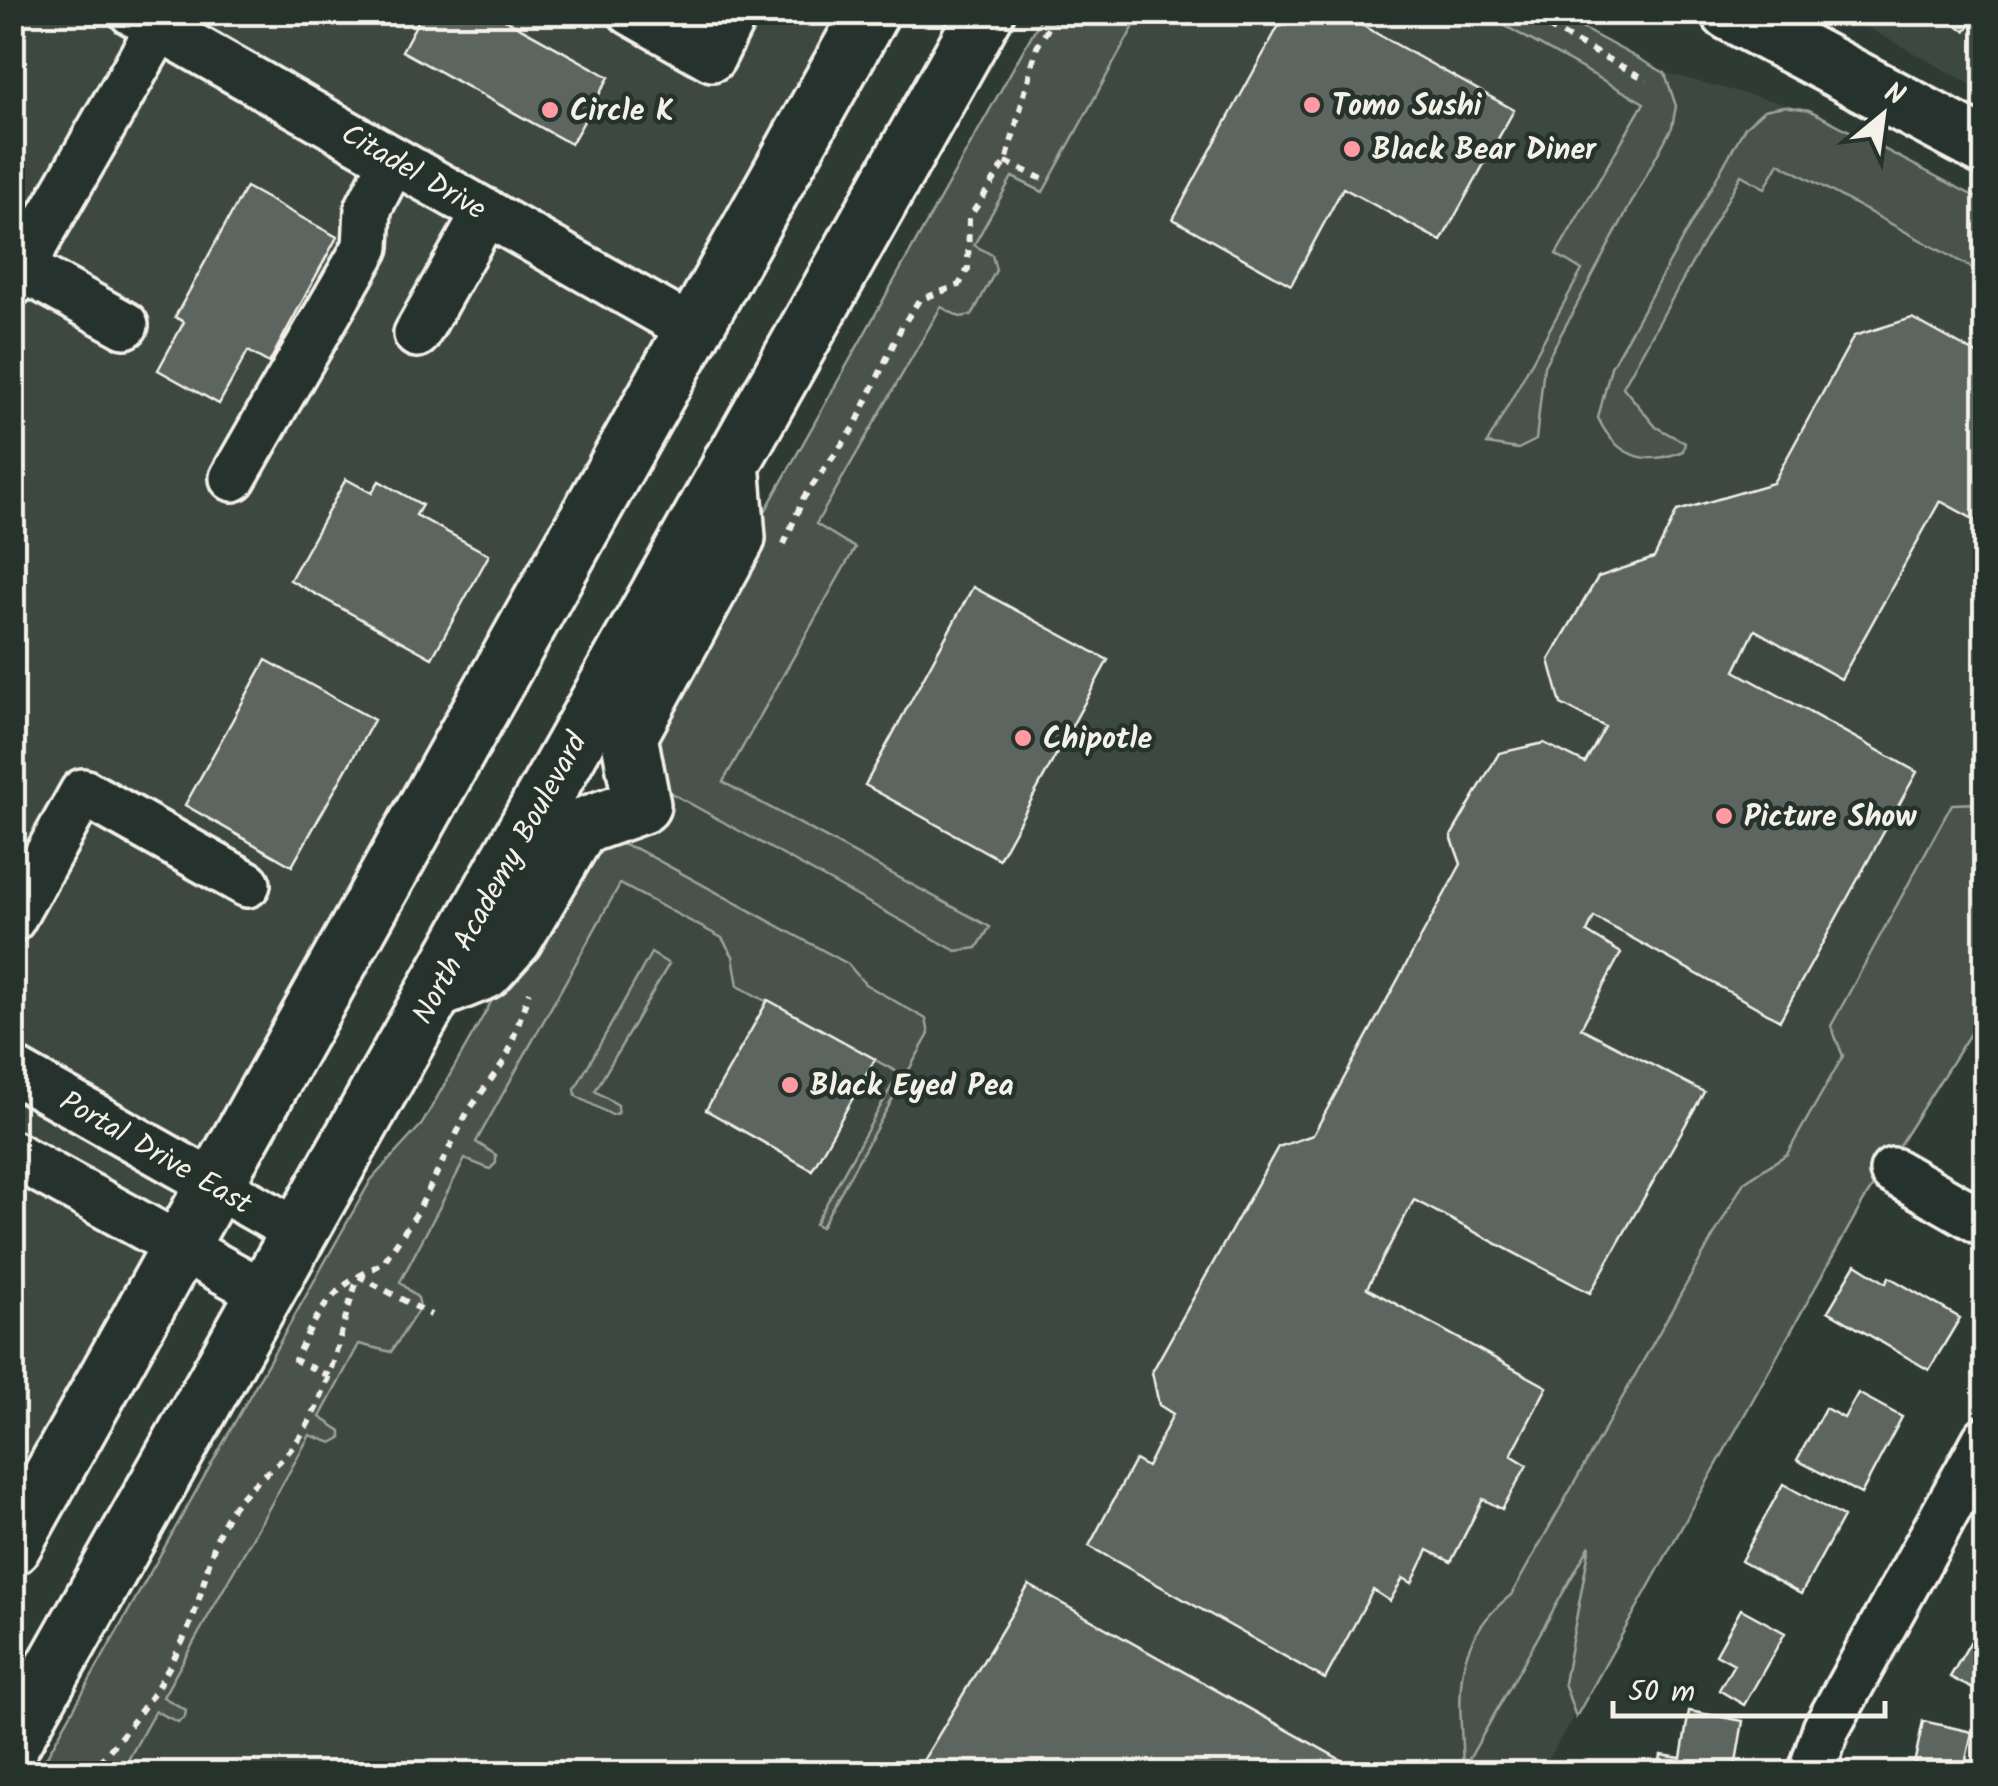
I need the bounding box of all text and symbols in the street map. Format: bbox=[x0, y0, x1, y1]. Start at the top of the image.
north arrow bbox=[1833, 65, 1933, 165]
text: N bbox=[1875, 71, 1913, 119]
place label: Tomo Sushi bbox=[1332, 83, 1483, 131]
place label: Circle K bbox=[570, 88, 674, 136]
marker: Tomo Sushi bbox=[1301, 94, 1323, 116]
marker: Circle K bbox=[539, 99, 561, 121]
street label: Citadel Drive bbox=[331, 112, 495, 234]
place label: Black Bear Diner bbox=[1372, 127, 1597, 175]
marker: Black Bear Diner bbox=[1341, 138, 1363, 160]
place label: Chipotle bbox=[1043, 716, 1153, 764]
street label: North Academy Boulevard bbox=[400, 723, 602, 1034]
marker: Chipotle bbox=[1012, 727, 1034, 749]
place label: Picture Show bbox=[1744, 794, 1917, 842]
marker: Picture Show bbox=[1713, 805, 1735, 827]
place label: Black Eyed Pea bbox=[810, 1063, 1014, 1111]
marker: Black Eyed Pea bbox=[779, 1074, 801, 1096]
street label: Portal Drive East bbox=[50, 1079, 261, 1229]
scale bar bbox=[1613, 1656, 1886, 1718]
text: 50 m bbox=[1628, 1669, 1695, 1717]

